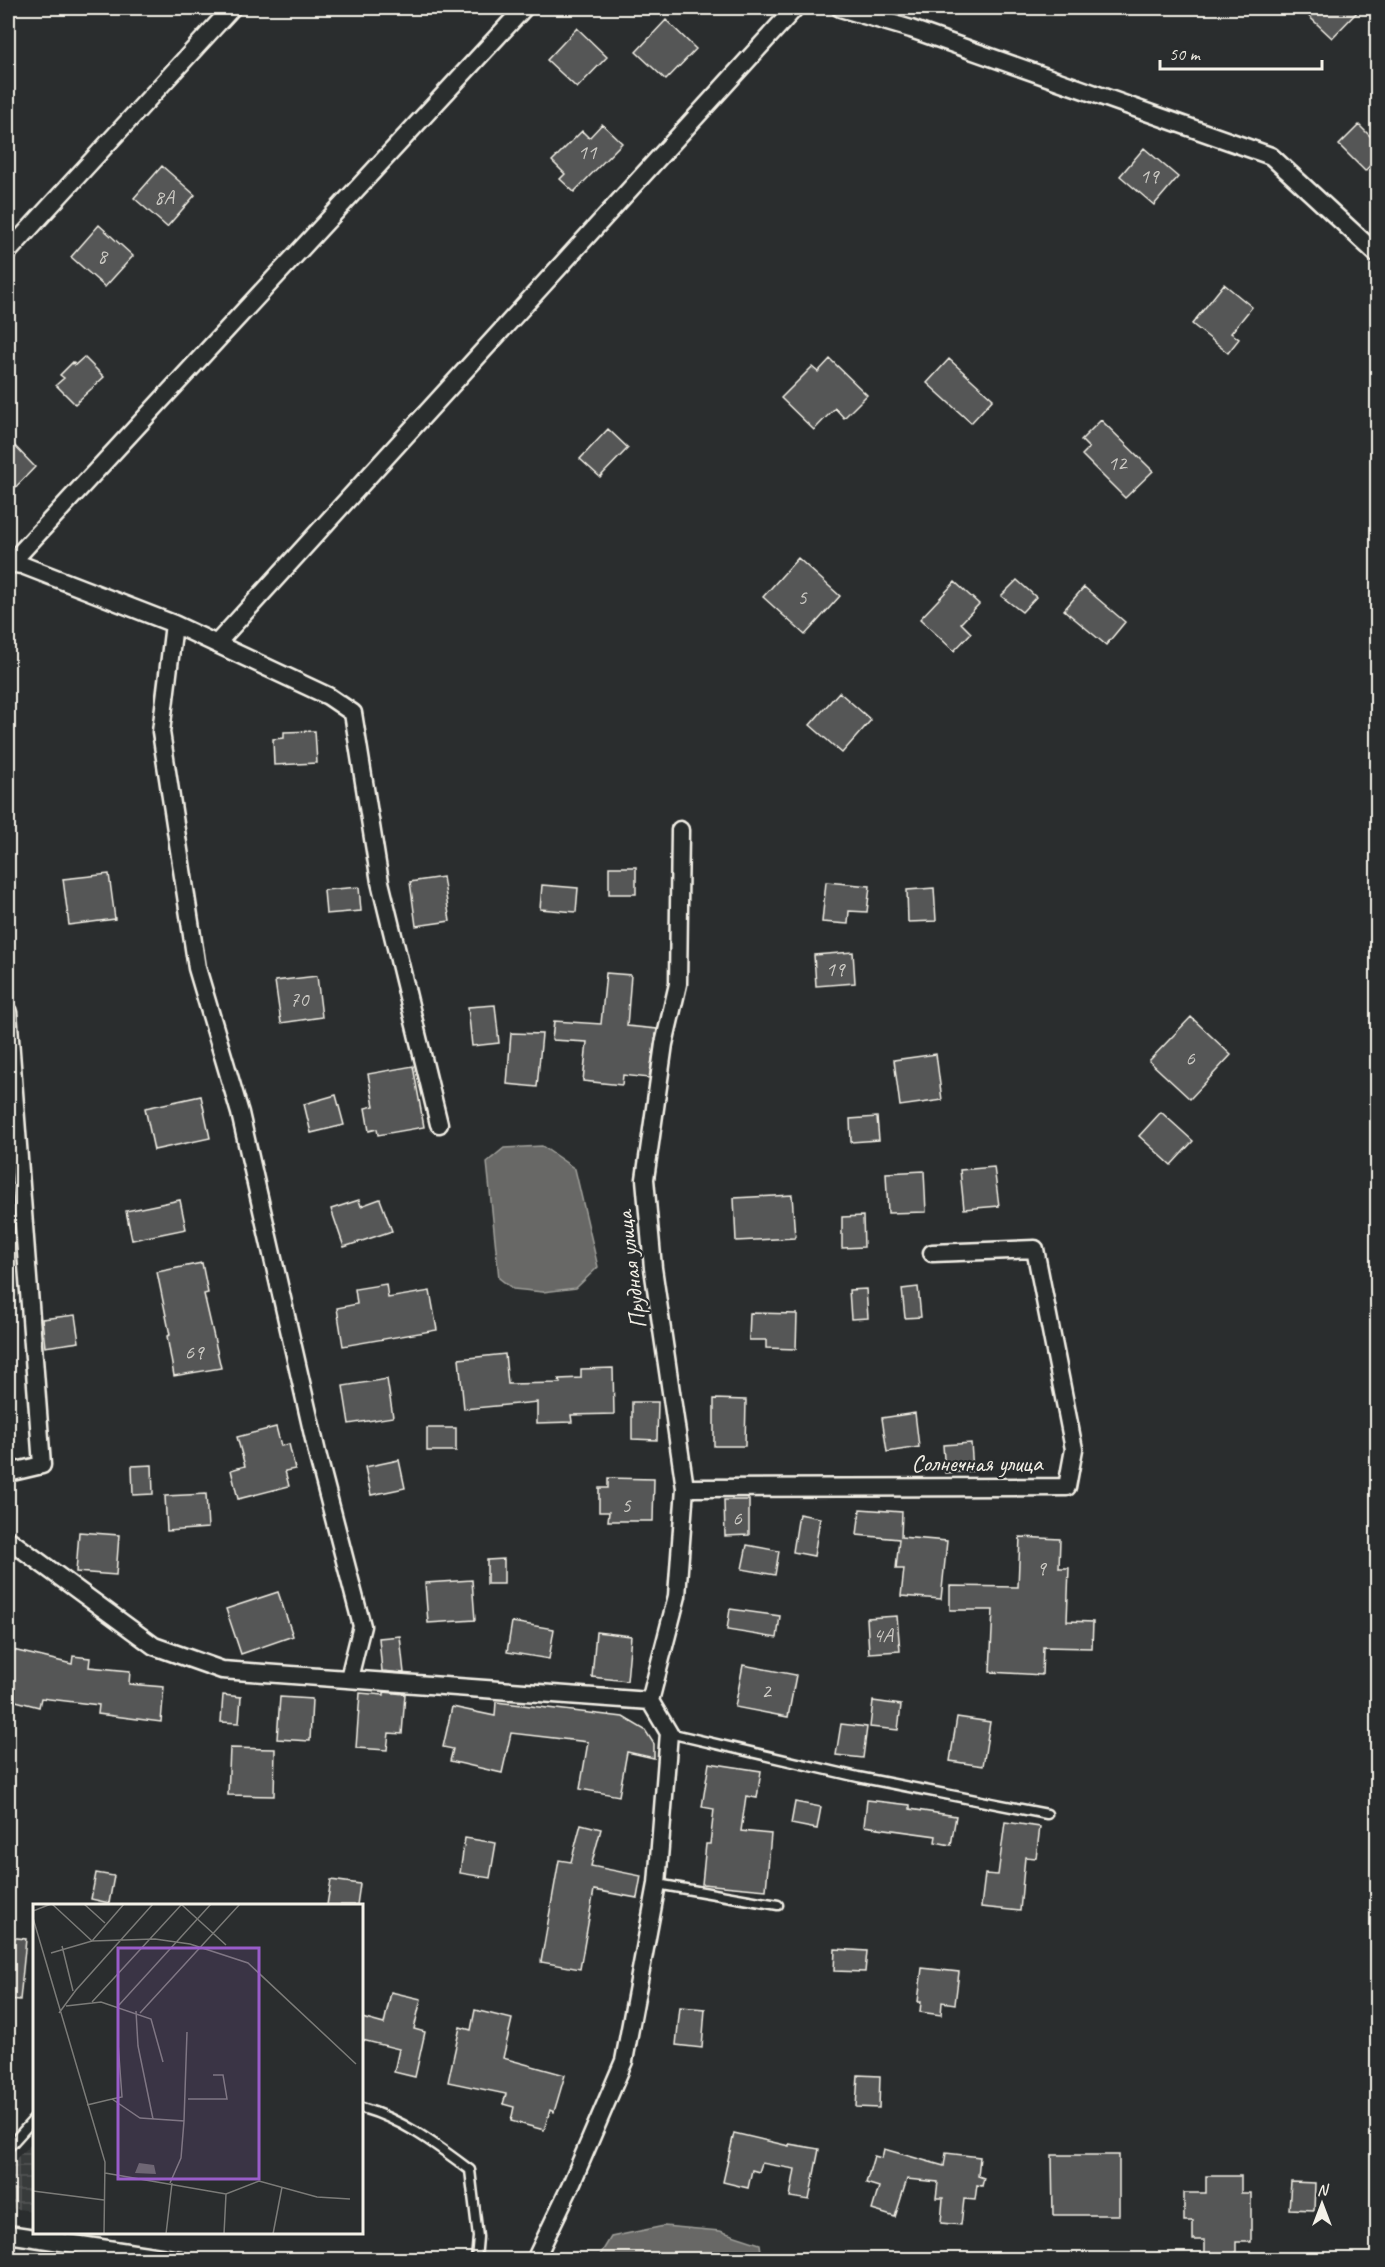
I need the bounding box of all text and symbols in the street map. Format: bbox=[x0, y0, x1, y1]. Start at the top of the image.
scale bar bbox=[1160, 33, 1322, 71]
text: 50 m bbox=[1169, 43, 1202, 65]
house number: 11 bbox=[578, 139, 598, 165]
house number: 19 bbox=[1140, 163, 1160, 189]
house number: 8А bbox=[154, 184, 175, 210]
house number: 8 bbox=[97, 243, 109, 269]
house number: 12 bbox=[1108, 450, 1128, 476]
house number: 5 bbox=[797, 584, 808, 610]
house number: 19 bbox=[826, 956, 846, 982]
house number: 70 bbox=[290, 986, 310, 1012]
house number: 6 bbox=[1185, 1045, 1195, 1071]
street label: Прудная улица bbox=[609, 1207, 653, 1331]
house number: 69 bbox=[185, 1339, 205, 1365]
street label: Солнечная улица bbox=[912, 1448, 1044, 1478]
house number: 5 bbox=[621, 1492, 632, 1518]
house number: 6 bbox=[732, 1505, 742, 1531]
house number: 9 bbox=[1036, 1555, 1047, 1581]
house number: 4А bbox=[873, 1622, 894, 1648]
house number: 2 bbox=[761, 1678, 772, 1704]
inset map bbox=[33, 1904, 363, 2234]
north arrow bbox=[1292, 2174, 1352, 2234]
text: N bbox=[1317, 2180, 1330, 2200]

